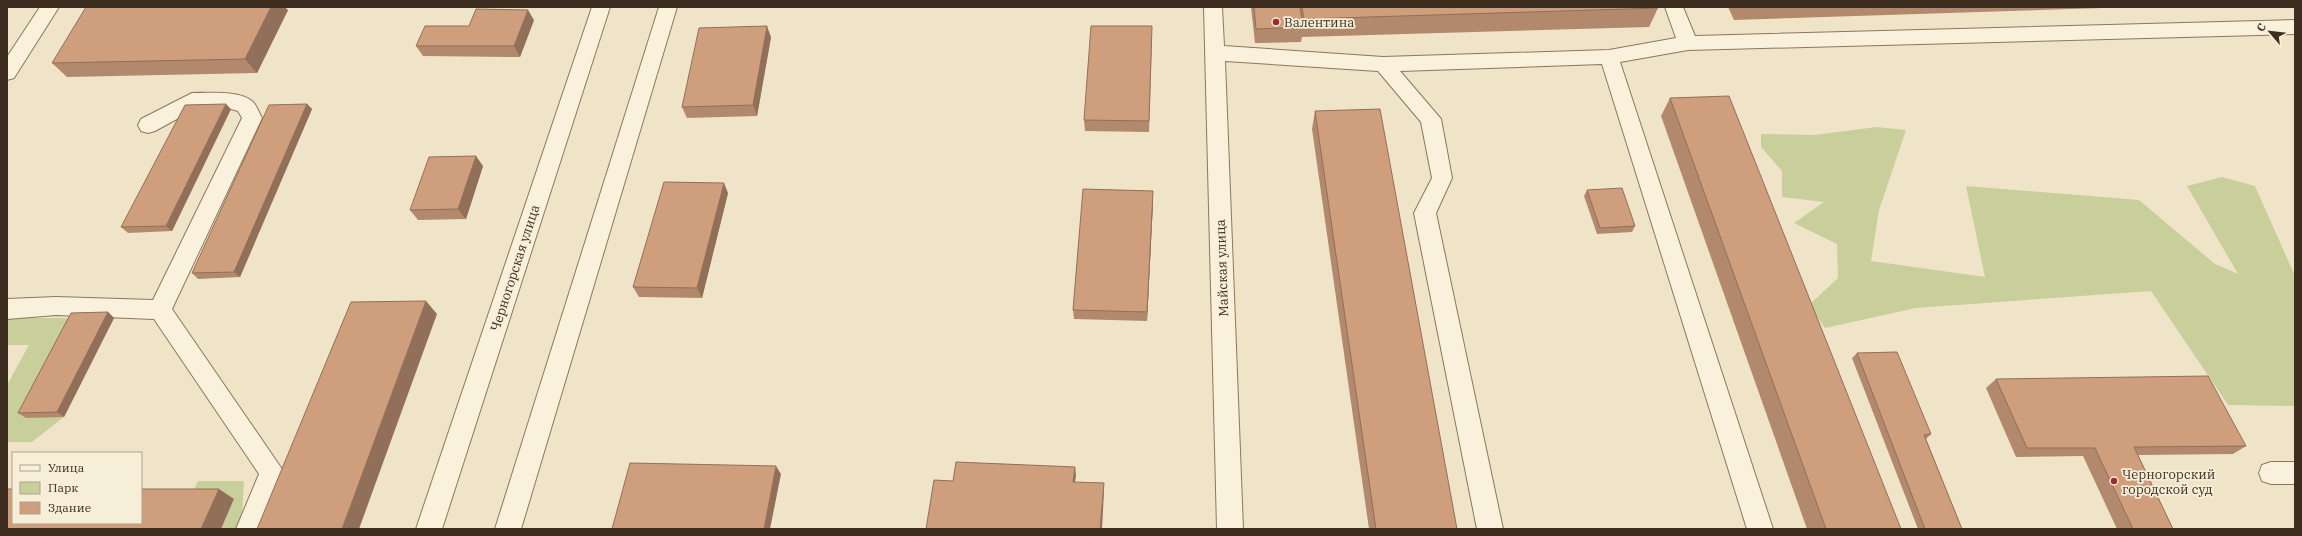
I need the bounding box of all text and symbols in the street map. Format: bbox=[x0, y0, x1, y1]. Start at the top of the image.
north arrow bbox=[2250, 12, 2290, 52]
place label: Валентина bbox=[1284, 14, 1354, 31]
marker: Валентина bbox=[1271, 17, 1281, 27]
text: С bbox=[2253, 21, 2269, 34]
street label: Черногорская улица bbox=[486, 202, 544, 334]
street label: Майская улица bbox=[1212, 219, 1232, 317]
legend bbox=[12, 452, 142, 524]
text: Улица bbox=[48, 460, 85, 475]
place label: Черногорский городской суд bbox=[2122, 466, 2215, 498]
marker: Черногорский городской суд bbox=[2109, 476, 2119, 486]
text: Парк bbox=[48, 480, 78, 495]
text: Здание bbox=[48, 500, 91, 515]

